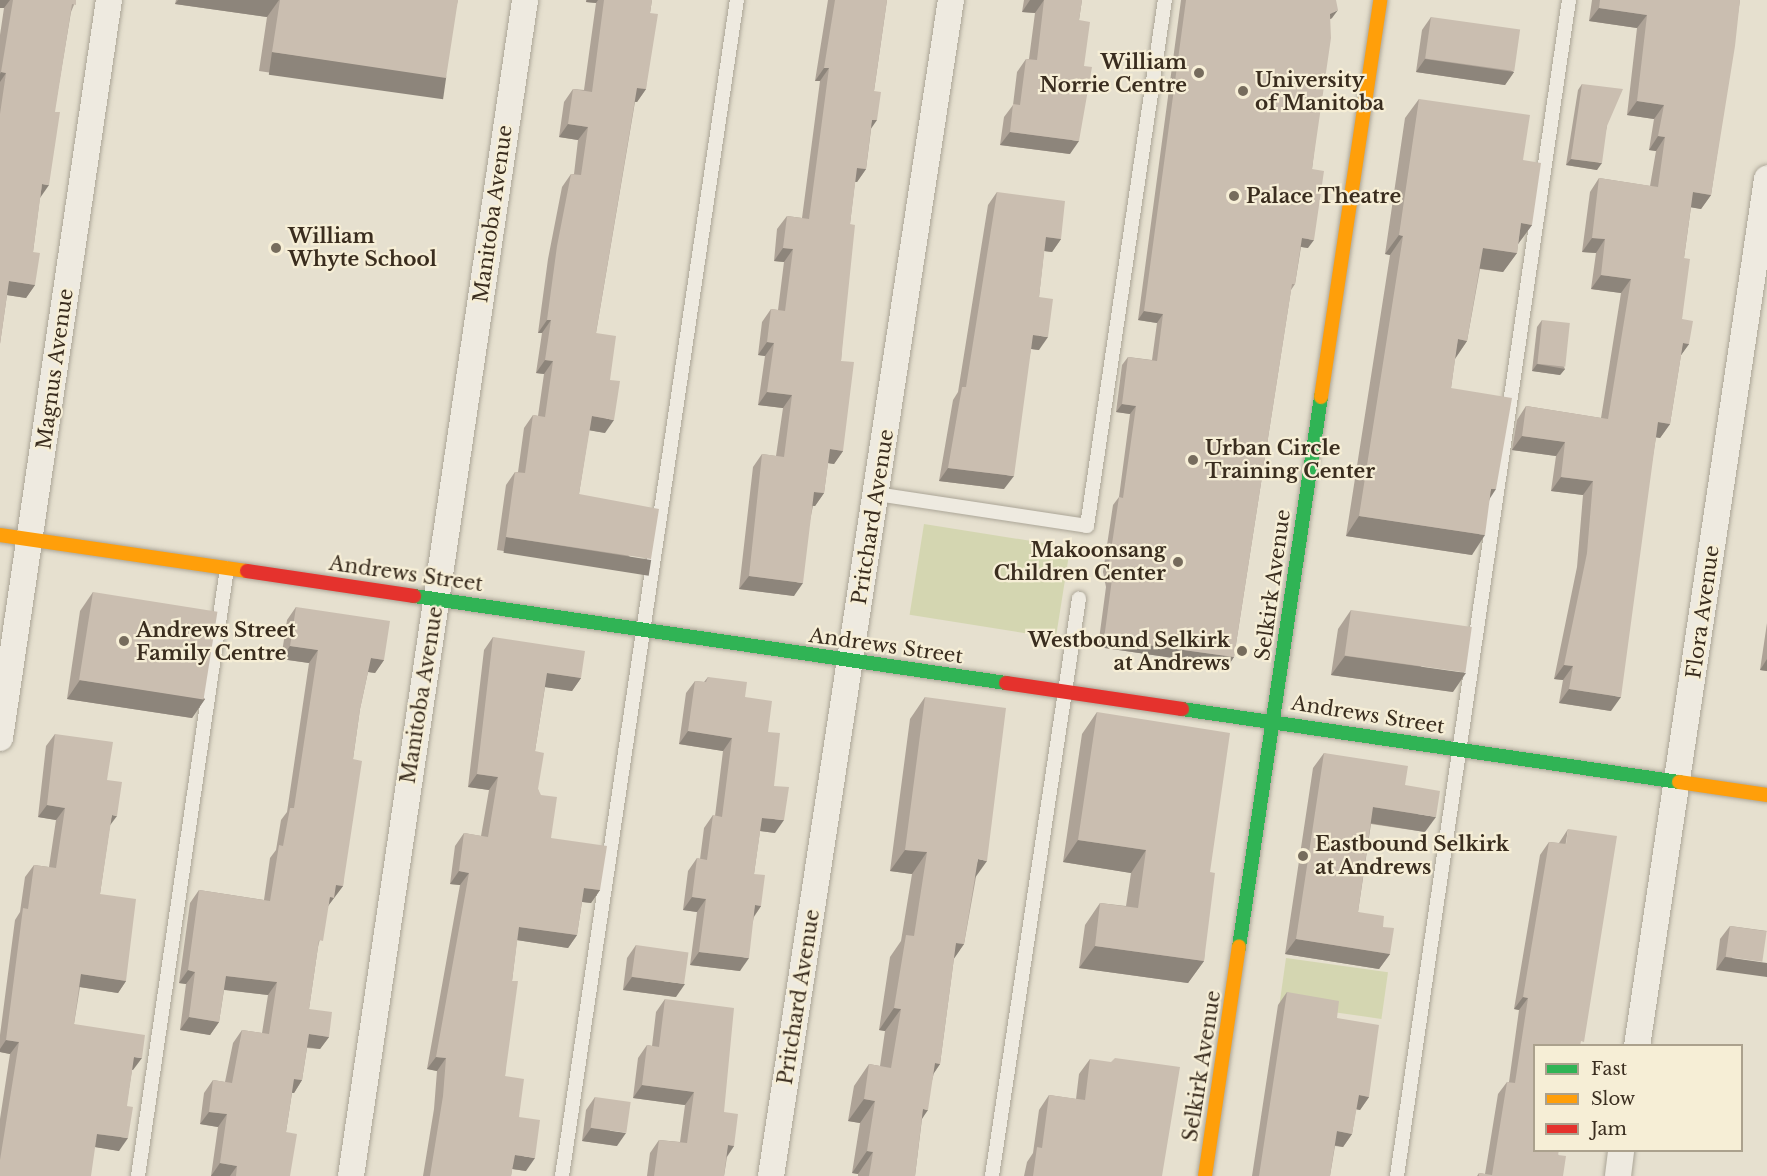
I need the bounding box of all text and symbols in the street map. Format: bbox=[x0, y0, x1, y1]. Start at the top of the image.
place label: William Norrie Centre bbox=[1040, 50, 1187, 97]
marker: William Norrie Centre bbox=[1192, 66, 1206, 80]
place label: University of Manitoba bbox=[1255, 68, 1384, 115]
marker: University of Manitoba bbox=[1236, 84, 1250, 98]
street label: Manitoba Avenue bbox=[469, 123, 517, 305]
place label: Palace Theatre bbox=[1246, 184, 1402, 208]
marker: Palace Theatre bbox=[1227, 189, 1241, 203]
place label: William Whyte School bbox=[288, 225, 437, 272]
marker: William Whyte School bbox=[269, 241, 283, 255]
street label: Magnus Avenue bbox=[32, 287, 78, 451]
street label: Pritchard Avenue bbox=[847, 427, 899, 607]
place label: Urban Circle Training Center bbox=[1205, 436, 1375, 483]
marker: Urban Circle Training Center bbox=[1186, 453, 1200, 467]
street label: Selkirk Avenue bbox=[1250, 507, 1296, 663]
place label: Makoonsang Children Center bbox=[994, 538, 1166, 585]
street label: Flora Avenue bbox=[1682, 543, 1724, 681]
street label: Andrews Street bbox=[328, 551, 484, 597]
marker: Makoonsang Children Center bbox=[1171, 555, 1185, 569]
street label: Manitoba Avenue bbox=[396, 604, 448, 786]
place label: Andrews Street Family Centre bbox=[136, 618, 296, 665]
street label: Andrews Street bbox=[808, 623, 964, 669]
place label: Westbound Selkirk at Andrews bbox=[1028, 628, 1230, 675]
marker: Andrews Street Family Centre bbox=[117, 634, 131, 648]
marker: Westbound Selkirk at Andrews bbox=[1235, 644, 1249, 658]
street label: Andrews Street bbox=[1290, 691, 1446, 739]
place label: Eastbound Selkirk at Andrews bbox=[1315, 832, 1509, 879]
marker: Eastbound Selkirk at Andrews bbox=[1296, 849, 1310, 863]
street label: Pritchard Avenue bbox=[773, 907, 825, 1087]
street label: Selkirk Avenue bbox=[1178, 988, 1226, 1144]
legend bbox=[1533, 1044, 1743, 1152]
text: Fast bbox=[1591, 1058, 1627, 1080]
text: Slow bbox=[1591, 1088, 1635, 1110]
text: Jam bbox=[1591, 1118, 1627, 1140]

